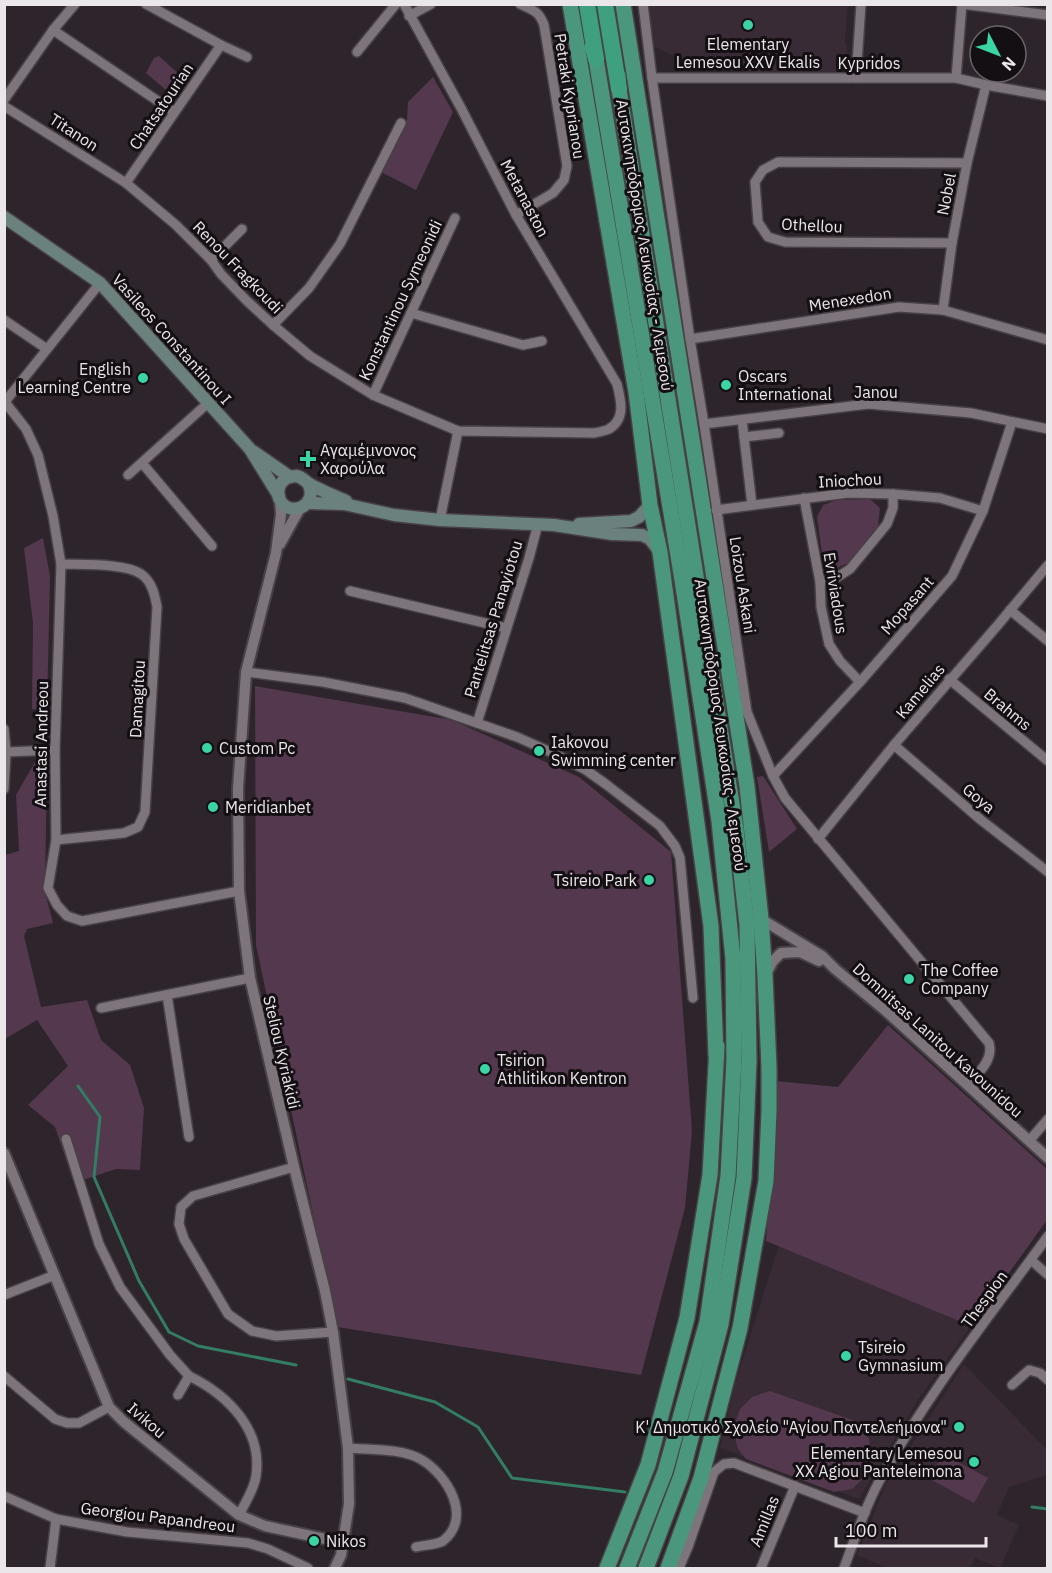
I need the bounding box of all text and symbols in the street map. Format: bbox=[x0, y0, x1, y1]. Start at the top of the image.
marker: Elementary Lemesou XXV Ekalis bbox=[741, 18, 755, 32]
north arrow bbox=[968, 24, 1028, 84]
street label: Petraki Kyprianou bbox=[550, 32, 590, 160]
place label: Elementary Lemesou XXV Ekalis bbox=[676, 34, 820, 72]
street label: Kypridos bbox=[837, 53, 901, 73]
text: N bbox=[998, 53, 1020, 75]
street label: Chatsatourian bbox=[125, 59, 197, 153]
street label: Αυτοκινητόδρομος Λευκωσίας - Λεμεσού bbox=[612, 98, 678, 392]
street label: Titanon bbox=[46, 109, 102, 155]
street label: Metanaston bbox=[496, 156, 554, 240]
street label: Nobel bbox=[932, 171, 960, 217]
street label: Othellou bbox=[781, 213, 843, 237]
street label: Renou Fragkoudi bbox=[189, 217, 287, 317]
street label: Konstantinou Symeonidi bbox=[354, 217, 446, 383]
street label: Vasileos Constantinou I bbox=[108, 269, 236, 409]
street label: Menexedon bbox=[807, 283, 893, 315]
place label: English Learning Centre bbox=[18, 359, 131, 397]
place label: Oscars International bbox=[738, 366, 832, 404]
marker: English Learning Centre bbox=[136, 371, 150, 385]
marker: Oscars International bbox=[719, 378, 733, 392]
street label: Janou bbox=[854, 382, 898, 402]
place label: Αγαμέμνονος Χαρούλα bbox=[320, 440, 417, 478]
marker: Αγαμέμνονος Χαρούλα bbox=[301, 452, 315, 466]
street label: Iniochou bbox=[818, 468, 882, 492]
street label: Loizou Askani bbox=[725, 535, 761, 635]
street label: Pantelitsas Panayiotou bbox=[460, 538, 526, 700]
street label: Evriviadous bbox=[820, 551, 852, 635]
street label: Mopasant bbox=[876, 572, 938, 638]
street label: Αυτοκινητόδρομος Λευκωσίας - Λεμεσού bbox=[691, 577, 751, 873]
street label: Kamelias bbox=[891, 659, 949, 723]
street label: Damagitou bbox=[125, 660, 149, 738]
street label: Anastasi Andreou bbox=[30, 681, 52, 807]
street label: Brahms bbox=[980, 683, 1036, 735]
place label: Iakovou Swimming center bbox=[551, 732, 676, 770]
place label: Custom Pc bbox=[219, 738, 295, 758]
marker: Custom Pc bbox=[200, 741, 214, 755]
marker: Iakovou Swimming center bbox=[532, 744, 546, 758]
street label: Goya bbox=[959, 779, 1000, 818]
place label: Meridianbet bbox=[225, 797, 311, 817]
marker: Meridianbet bbox=[206, 800, 220, 814]
place label: Tsireio Park bbox=[553, 870, 638, 890]
marker: Tsireio Park bbox=[642, 873, 656, 887]
street label: Domnitsas Lanitou Kavounidou bbox=[849, 958, 1027, 1122]
place label: The Coffee Company bbox=[921, 960, 999, 998]
marker: The Coffee Company bbox=[902, 972, 916, 986]
street label: Steliou Kyriakidi bbox=[259, 993, 305, 1111]
place label: Tsirion Athlitikon Kentron bbox=[497, 1050, 627, 1088]
marker: Tsirion Athlitikon Kentron bbox=[478, 1062, 492, 1076]
street label: Thespion bbox=[956, 1266, 1012, 1332]
place label: Tsireio Gymnasium bbox=[858, 1337, 944, 1375]
marker: Tsireio Gymnasium bbox=[839, 1349, 853, 1363]
street label: Ivikou bbox=[124, 1398, 170, 1442]
place label: Κ' Δημοτικό Σχολείο "Αγίου Παντελεήμονα" bbox=[635, 1417, 947, 1437]
marker: Κ' Δημοτικό Σχολείο "Αγίου Παντελεήμονα" bbox=[952, 1420, 966, 1434]
place label: Elementary Lemesou XX Agiou Panteleimona bbox=[795, 1443, 962, 1481]
marker: Elementary Lemesou XX Agiou Panteleimona bbox=[967, 1455, 981, 1469]
street label: Amillas bbox=[745, 1493, 783, 1549]
street label: Georgiou Papandreou bbox=[80, 1498, 236, 1536]
scale bar bbox=[836, 1510, 986, 1548]
text: 100 m bbox=[845, 1519, 897, 1542]
place label: Nikos bbox=[326, 1531, 366, 1551]
marker: Nikos bbox=[307, 1534, 321, 1548]

